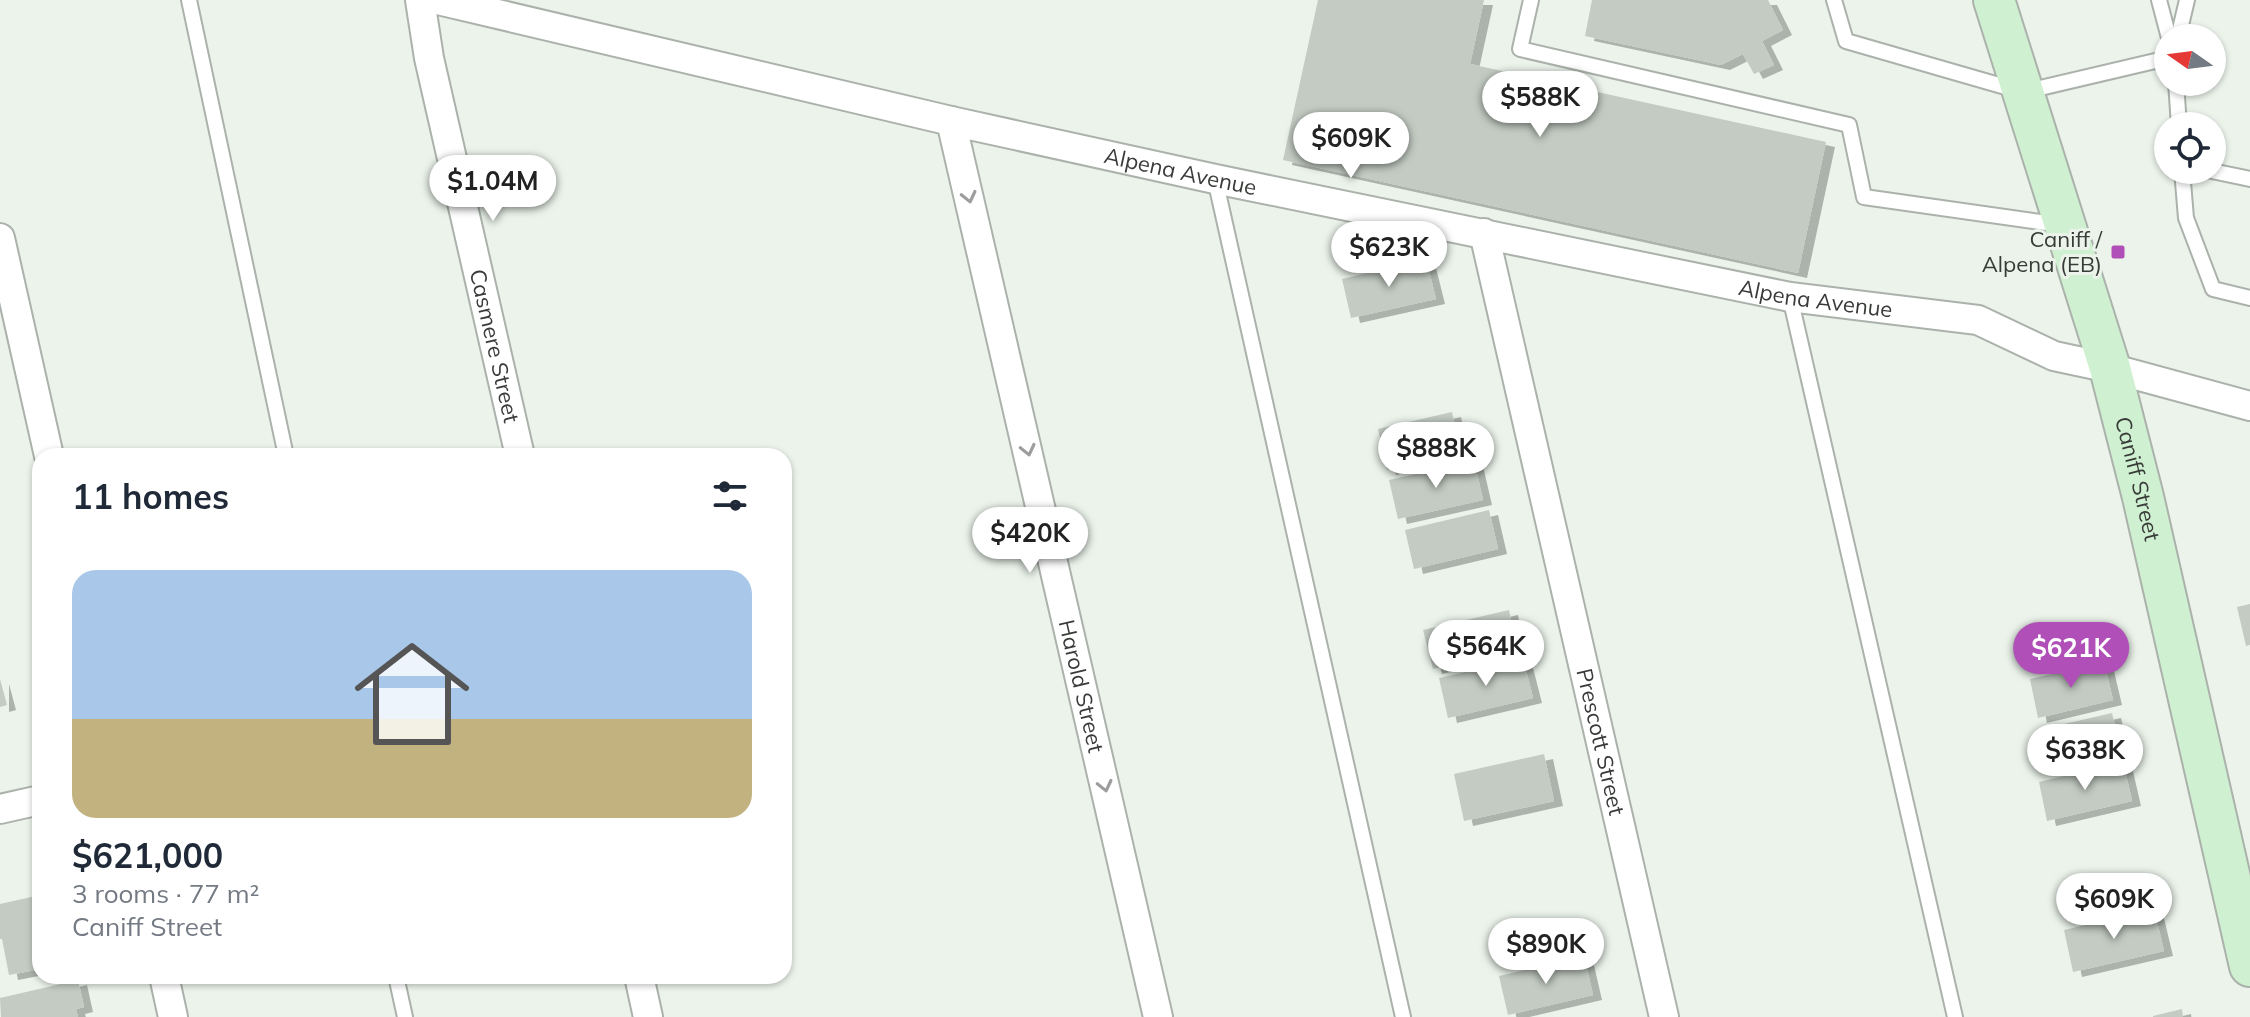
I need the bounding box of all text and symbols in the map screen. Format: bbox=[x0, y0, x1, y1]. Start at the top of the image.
north arrow bbox=[2154, 24, 2226, 96]
map controls bbox=[2154, 24, 2226, 184]
pin: $588K bbox=[1484, 71, 1596, 139]
text: $588K bbox=[1500, 80, 1580, 113]
pin: $609K bbox=[1295, 112, 1407, 180]
button: locate bbox=[2154, 112, 2226, 184]
text: $609K bbox=[1311, 121, 1391, 154]
street label: Alpena Avenue bbox=[1102, 141, 1259, 201]
pin: $1.04M bbox=[428, 155, 558, 223]
text: $1.04M bbox=[447, 164, 539, 197]
one-way arrow bbox=[959, 190, 976, 204]
pin: $623K bbox=[1333, 221, 1445, 289]
place label: Caniff / Alpena (EB) bbox=[1982, 225, 2103, 278]
text: $623K bbox=[1349, 230, 1429, 263]
marker: Caniff / Alpena (EB) bbox=[2109, 243, 2127, 261]
street label: Casmere Street bbox=[464, 266, 526, 426]
street label: Alpena Avenue bbox=[1736, 273, 1894, 323]
street label: Caniff Street bbox=[2109, 414, 2167, 544]
pin: $888K bbox=[1380, 422, 1492, 490]
text: $888K bbox=[1396, 431, 1476, 464]
one-way arrow bbox=[1019, 443, 1036, 457]
icon: filters bbox=[708, 474, 752, 518]
text: 11 homes bbox=[72, 475, 229, 518]
pin: $420K bbox=[974, 507, 1086, 575]
text: $420K bbox=[990, 516, 1070, 549]
street label: Harold Street bbox=[1053, 617, 1111, 756]
pin: $564K bbox=[1430, 620, 1542, 688]
icon: home bbox=[340, 622, 484, 766]
pin: $621K bbox=[2015, 622, 2127, 690]
text: $564K bbox=[1446, 629, 1526, 662]
text: $621K bbox=[2031, 631, 2111, 664]
street label: Prescott Street bbox=[1570, 666, 1631, 818]
pin: $638K bbox=[2029, 724, 2141, 792]
text: $638K bbox=[2045, 733, 2125, 766]
one-way arrow bbox=[1096, 778, 1113, 792]
text: $621,000 bbox=[72, 834, 223, 877]
pin: $609K bbox=[2058, 873, 2170, 941]
text: 3 rooms · 77 m² bbox=[72, 877, 259, 910]
text: $609K bbox=[2074, 882, 2154, 915]
text: Caniff Street bbox=[72, 910, 222, 943]
pin: $890K bbox=[1490, 918, 1602, 986]
text: $890K bbox=[1506, 927, 1586, 960]

